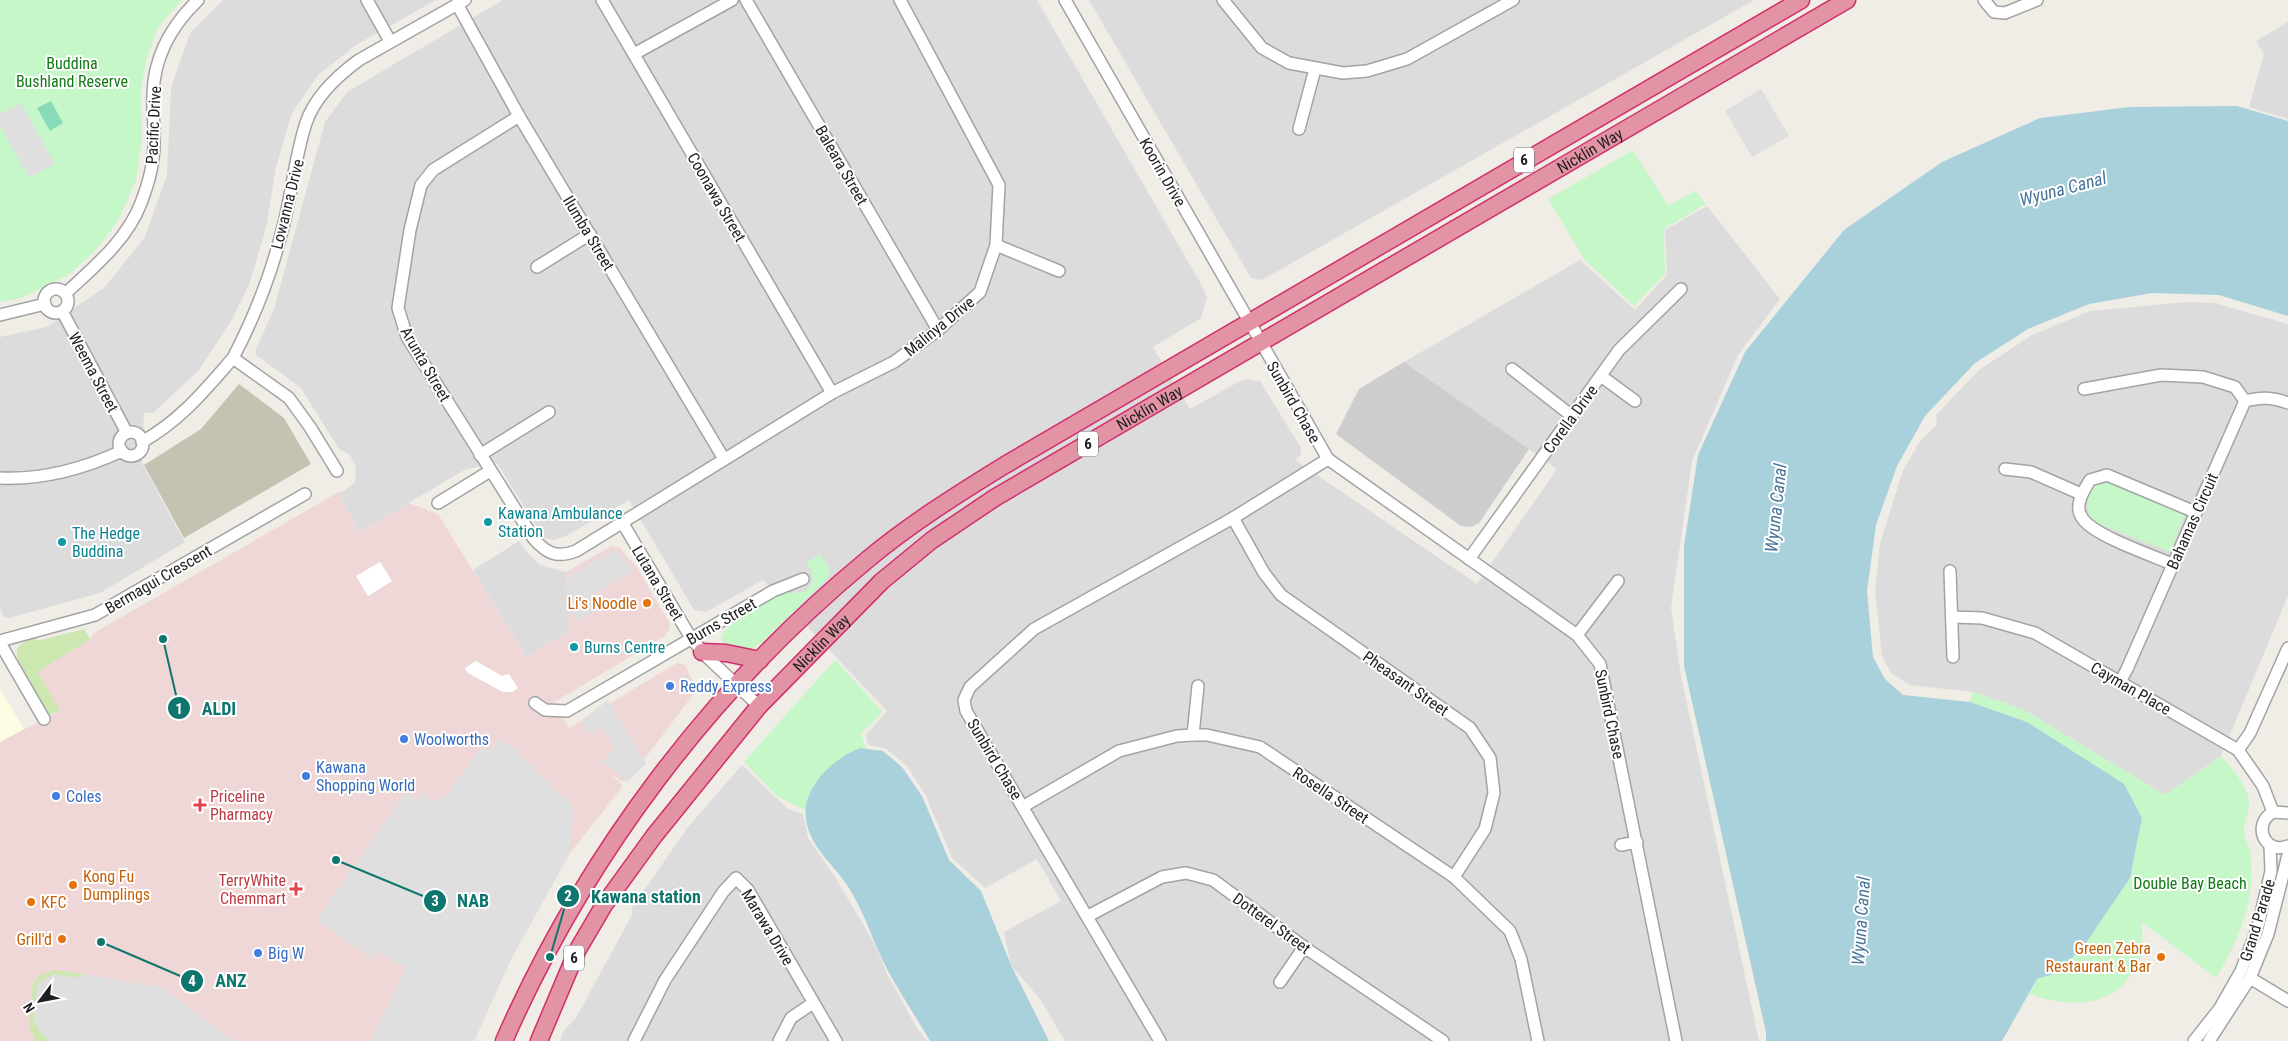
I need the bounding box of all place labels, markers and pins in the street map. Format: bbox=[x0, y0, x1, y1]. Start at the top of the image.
place label: Kawana Ambulance Station bbox=[498, 504, 622, 541]
marker: Kawana Ambulance Station bbox=[482, 516, 494, 528]
place label: The Hedge Buddina bbox=[72, 524, 140, 561]
marker: The Hedge Buddina bbox=[56, 536, 68, 548]
place label: Li's Noodle bbox=[567, 594, 637, 613]
marker: Li's Noodle bbox=[641, 597, 653, 609]
place label: Burns Centre bbox=[584, 638, 665, 657]
marker: Burns Centre bbox=[568, 641, 580, 653]
place label: Reddy Express bbox=[680, 677, 772, 696]
marker: Reddy Express bbox=[664, 680, 676, 692]
callout: ALDI bbox=[166, 692, 246, 725]
place label: Woolworths bbox=[414, 730, 489, 749]
marker: Woolworths bbox=[398, 733, 410, 745]
place label: Kawana Shopping World bbox=[316, 758, 415, 795]
marker: Kawana Shopping World bbox=[300, 770, 312, 782]
place label: Coles bbox=[66, 787, 102, 806]
place label: Priceline Pharmacy bbox=[210, 787, 273, 824]
marker: Coles bbox=[50, 790, 62, 802]
marker: Priceline Pharmacy bbox=[194, 799, 206, 811]
place label: Kong Fu Dumplings bbox=[83, 867, 150, 904]
place label: TerryWhite Chemmart bbox=[219, 871, 286, 908]
marker: Kong Fu Dumplings bbox=[67, 879, 79, 891]
callout: Kawana station bbox=[556, 880, 711, 913]
marker: TerryWhite Chemmart bbox=[290, 883, 302, 895]
callout: NAB bbox=[422, 884, 499, 917]
place label: KFC bbox=[41, 893, 67, 912]
marker: KFC bbox=[25, 896, 37, 908]
place label: Grill'd bbox=[16, 930, 52, 949]
marker: Grill'd bbox=[56, 933, 68, 945]
place label: Green Zebra Restaurant & Bar bbox=[2046, 939, 2151, 976]
place label: Big W bbox=[268, 944, 304, 963]
marker: Big W bbox=[252, 947, 264, 959]
marker: Green Zebra Restaurant & Bar bbox=[2155, 951, 2167, 963]
callout: ANZ bbox=[180, 964, 256, 997]

